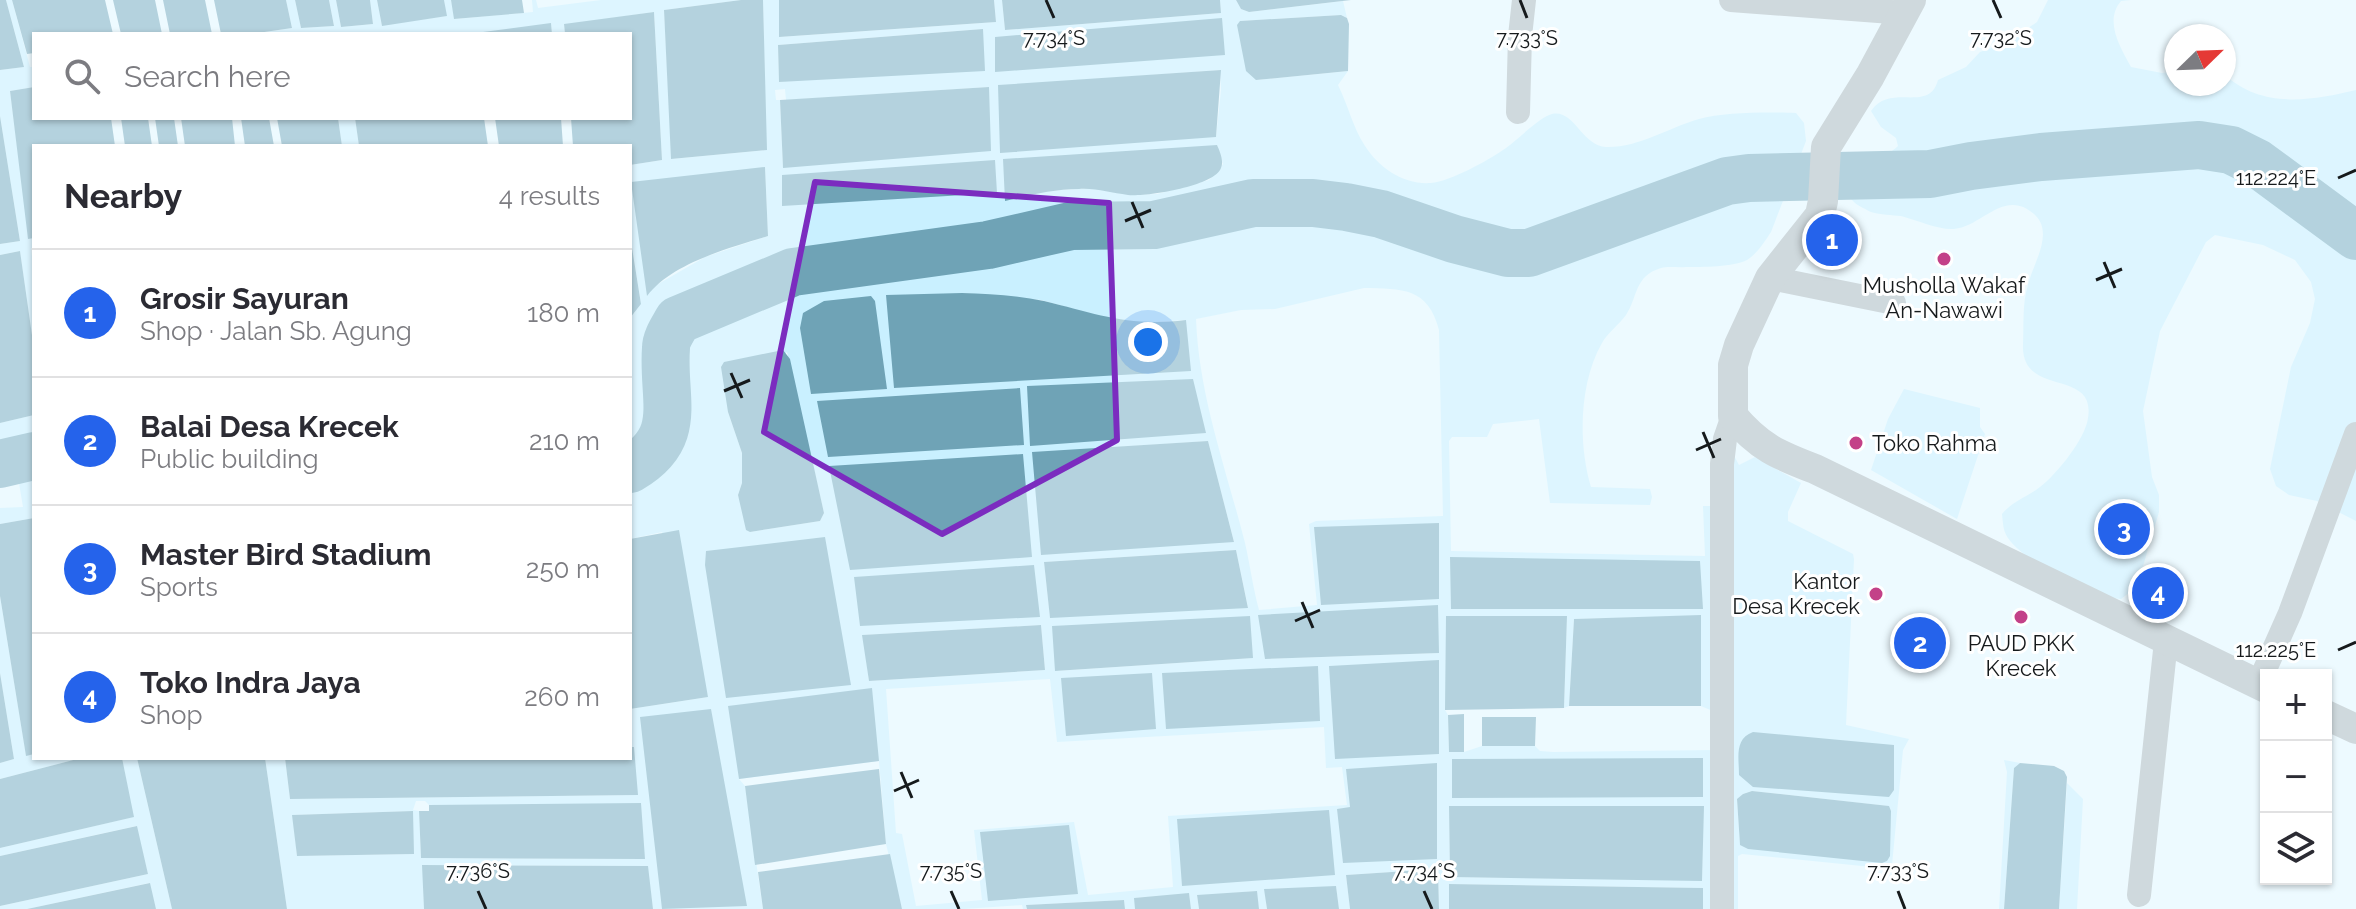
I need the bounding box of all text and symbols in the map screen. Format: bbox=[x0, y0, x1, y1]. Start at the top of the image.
north arrow bbox=[2164, 24, 2236, 96]
text: 7.734°S bbox=[1023, 26, 1085, 50]
text: 7.733°S bbox=[1496, 26, 1558, 50]
text: 7.732°S bbox=[1970, 26, 2032, 50]
search box bbox=[32, 32, 632, 120]
icon: search bbox=[60, 54, 104, 98]
text: Search here bbox=[124, 59, 291, 94]
text: 112.224°E bbox=[2236, 166, 2316, 190]
text: Nearby bbox=[64, 176, 182, 216]
text: 4 results bbox=[499, 181, 600, 211]
pin: 1 bbox=[1806, 210, 1858, 270]
marker: Musholla Wakaf An-Nawawi bbox=[1935, 250, 1953, 268]
place label: Musholla Wakaf An-Nawawi bbox=[1863, 272, 2026, 323]
text: Grosir Sayuran bbox=[140, 281, 349, 316]
text: 1 bbox=[84, 298, 96, 328]
text: 180 m bbox=[527, 298, 600, 328]
text: Shop · Jalan Sb. Agung bbox=[140, 316, 412, 346]
your location bbox=[1128, 322, 1168, 362]
text: Balai Desa Krecek bbox=[140, 409, 399, 444]
text: 2 bbox=[83, 426, 97, 456]
text: 210 m bbox=[529, 426, 600, 456]
place label: Toko Rahma bbox=[1872, 430, 1997, 456]
marker: Toko Rahma bbox=[1847, 434, 1865, 452]
text: Public building bbox=[140, 444, 319, 474]
pin: 3 bbox=[2098, 499, 2150, 559]
text: Master Bird Stadium bbox=[140, 537, 431, 572]
text: 3 bbox=[83, 554, 97, 584]
text: 250 m bbox=[526, 554, 600, 584]
pin: 4 bbox=[2132, 563, 2184, 623]
place label: Kantor Desa Krecek bbox=[1732, 568, 1860, 619]
text: Sports bbox=[140, 572, 218, 602]
marker: Kantor Desa Krecek bbox=[1867, 585, 1885, 603]
marker: PAUD PKK Krecek bbox=[2012, 608, 2030, 626]
pin: 2 bbox=[1894, 613, 1946, 673]
place label: PAUD PKK Krecek bbox=[1968, 630, 2075, 681]
text: 112.225°E bbox=[2236, 638, 2316, 662]
text: Toko Indra Jaya bbox=[140, 665, 361, 700]
map controls bbox=[2260, 669, 2332, 885]
button: + bbox=[2260, 669, 2332, 741]
text: 4 bbox=[83, 682, 97, 712]
text: 260 m bbox=[524, 682, 600, 712]
text: Shop bbox=[140, 700, 202, 730]
button: − bbox=[2260, 741, 2332, 813]
button: layers bbox=[2260, 813, 2332, 885]
text: 7.736°S bbox=[446, 859, 510, 883]
text: 7.735°S bbox=[920, 859, 982, 883]
text: 7.734°S bbox=[1393, 859, 1455, 883]
text: 7.733°S bbox=[1867, 859, 1929, 883]

